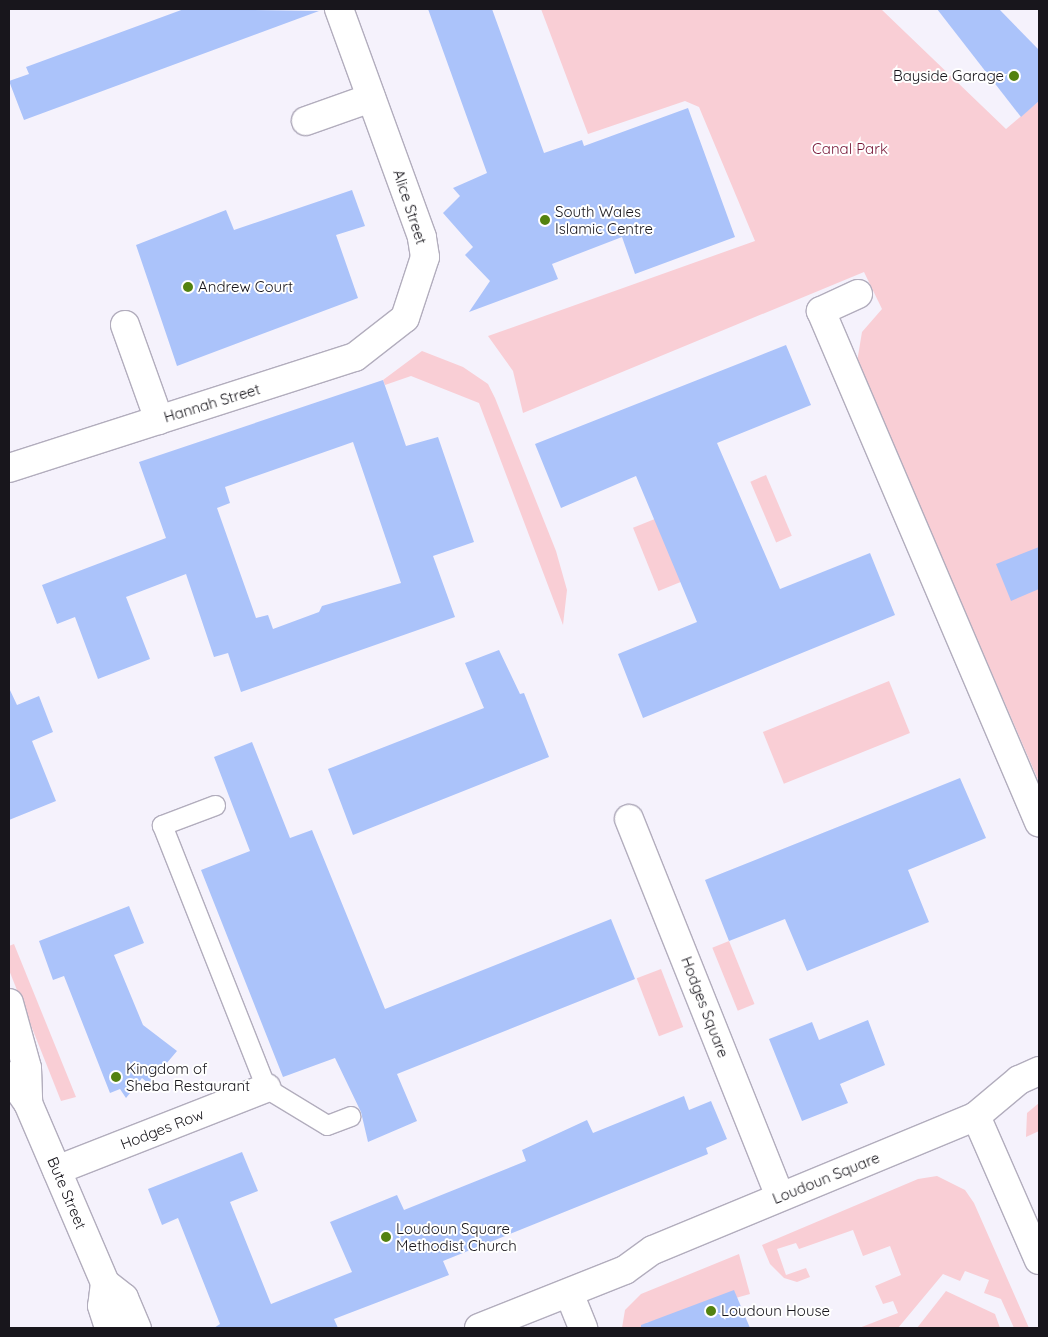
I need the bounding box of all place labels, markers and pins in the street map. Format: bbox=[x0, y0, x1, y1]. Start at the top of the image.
place label: Bayside Garage bbox=[893, 67, 1004, 85]
marker: Bayside Garage bbox=[1008, 70, 1020, 82]
place label: South Wales Islamic Centre bbox=[555, 202, 653, 237]
marker: South Wales Islamic Centre bbox=[539, 214, 551, 226]
place label: Andrew Court bbox=[198, 278, 293, 296]
marker: Andrew Court bbox=[182, 281, 194, 293]
place label: Kingdom of Sheba Restaurant bbox=[126, 1059, 250, 1094]
marker: Kingdom of Sheba Restaurant bbox=[110, 1071, 122, 1083]
place label: Loudoun Square Methodist Church bbox=[396, 1219, 517, 1254]
marker: Loudoun Square Methodist Church bbox=[380, 1231, 392, 1243]
place label: Loudoun House bbox=[721, 1302, 830, 1320]
marker: Loudoun House bbox=[705, 1305, 717, 1317]

